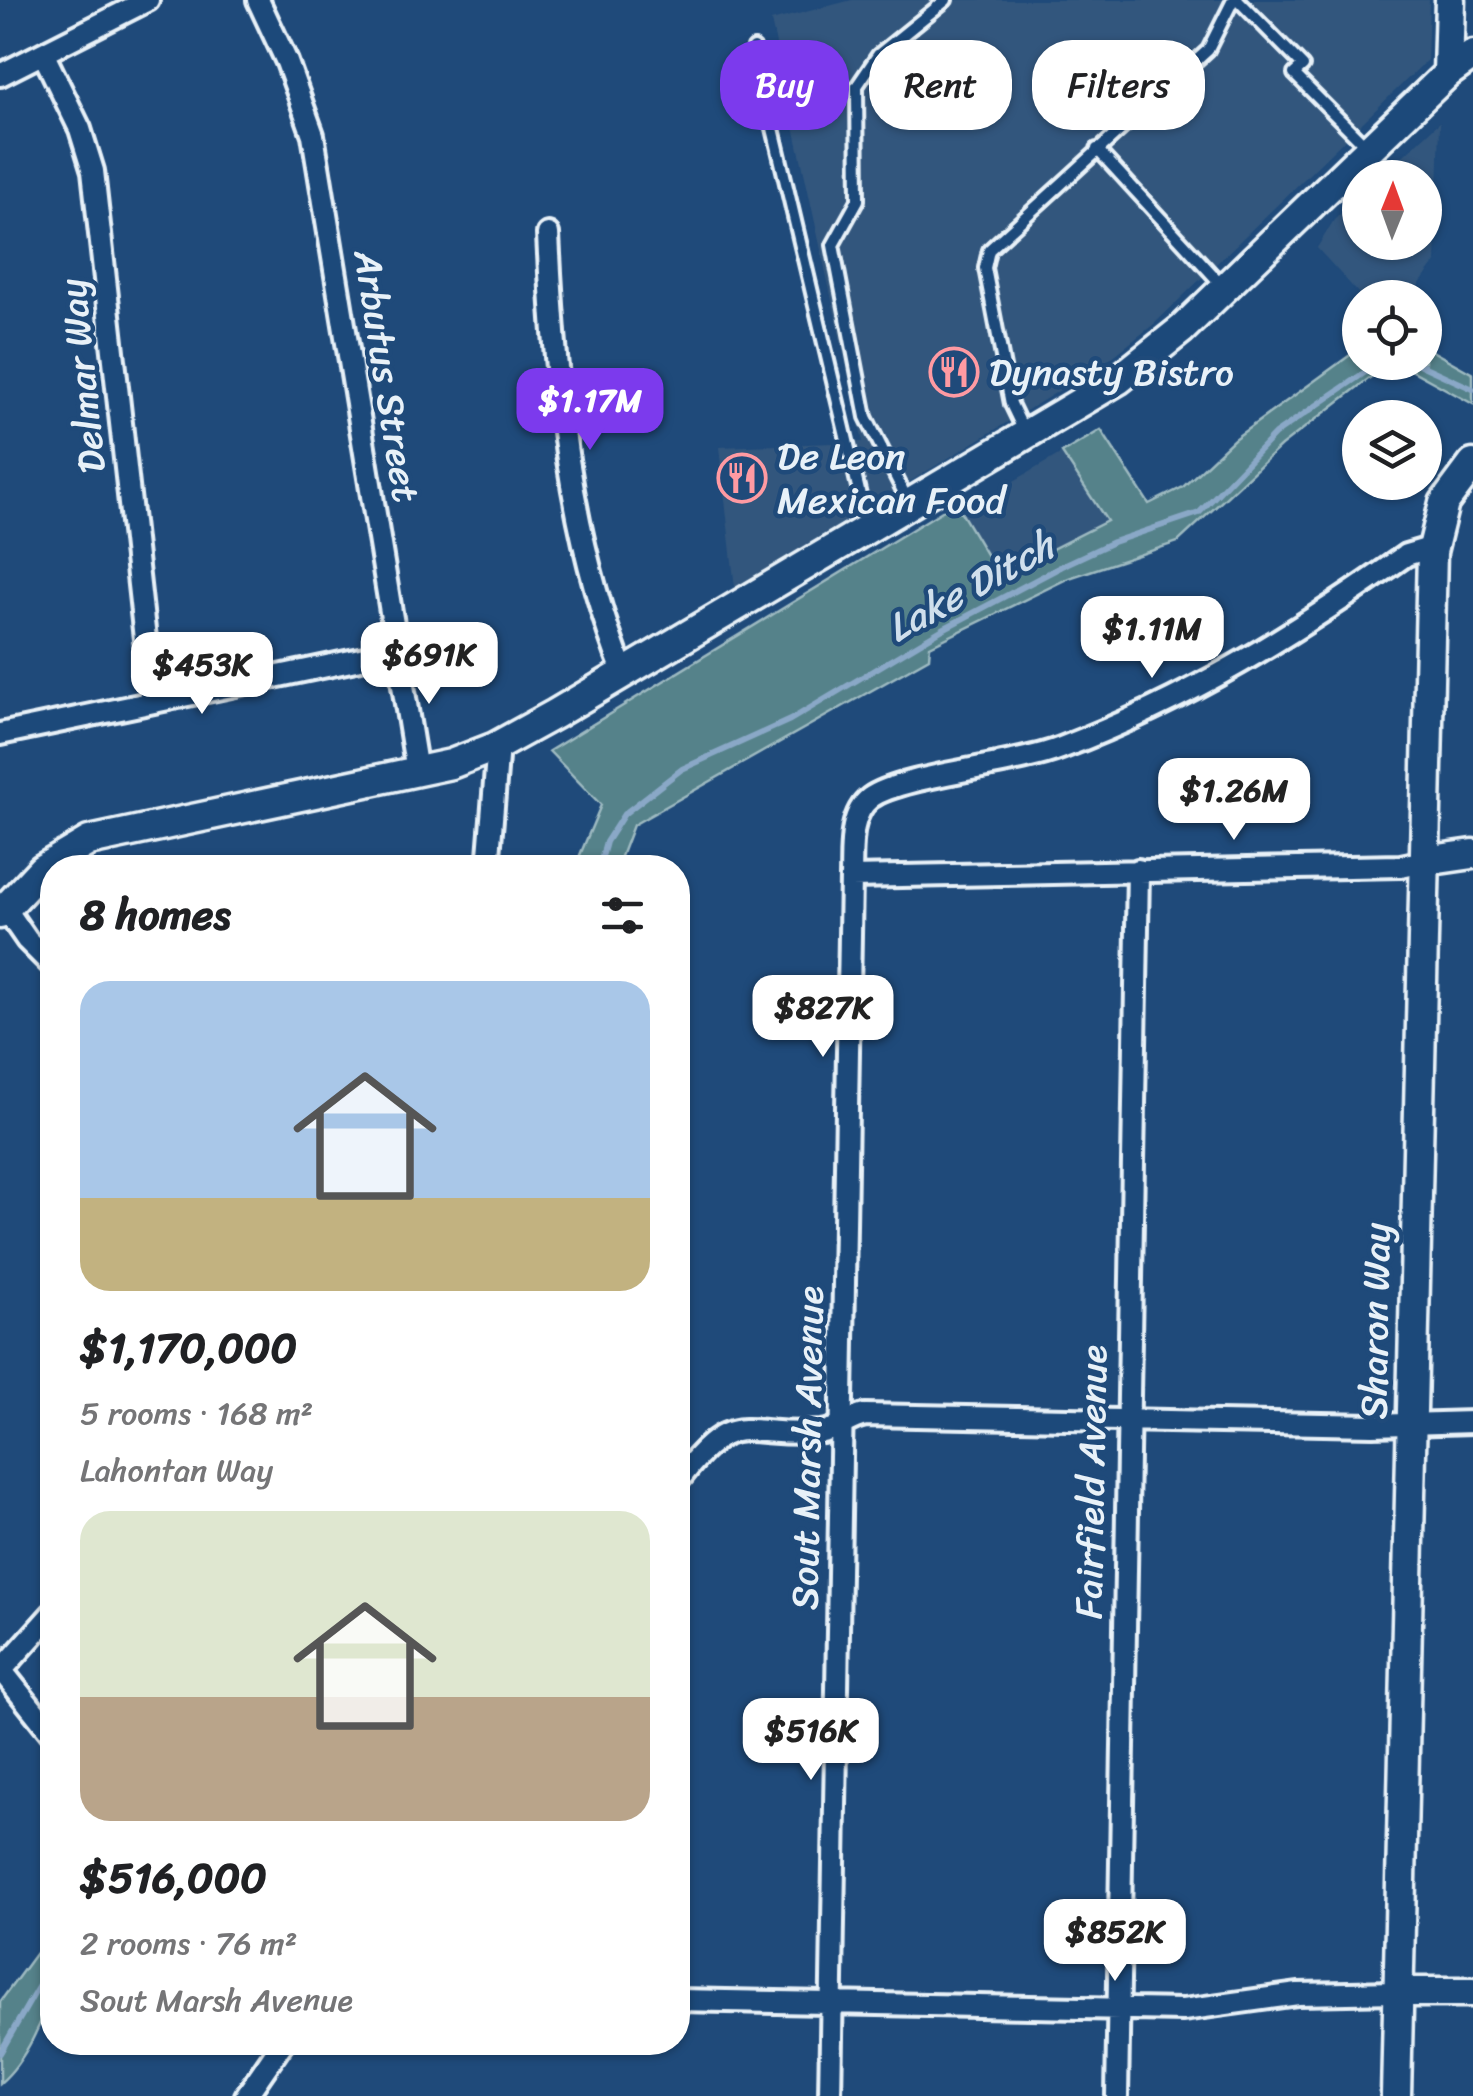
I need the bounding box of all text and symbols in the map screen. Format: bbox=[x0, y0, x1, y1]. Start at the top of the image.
chip: Buy bbox=[720, 40, 849, 130]
chip: Rent bbox=[869, 40, 1012, 130]
chip: Filters bbox=[1032, 40, 1205, 130]
north arrow bbox=[1342, 160, 1442, 260]
map controls bbox=[1342, 160, 1442, 500]
street label: Arbutus Street bbox=[333, 244, 440, 507]
street label: Delmar Way bbox=[39, 275, 126, 476]
button: locate bbox=[1342, 280, 1442, 380]
place label: Dynasty Bistro bbox=[989, 339, 1234, 406]
restaurant icon: Dynasty Bistro bbox=[928, 346, 980, 398]
pin: $1.17M bbox=[509, 368, 671, 453]
text: $1.17M bbox=[538, 372, 642, 429]
button: layers bbox=[1342, 400, 1442, 500]
place label: De Leon Mexican Food bbox=[777, 423, 1008, 534]
restaurant icon: De Leon Mexican Food bbox=[716, 452, 768, 504]
water label: Lake Ditch bbox=[873, 509, 1071, 662]
pin: $1.11M bbox=[1071, 596, 1233, 681]
text: $1.11M bbox=[1103, 600, 1201, 657]
pin: $691K bbox=[359, 622, 499, 707]
text: $691K bbox=[383, 626, 475, 683]
pin: $453K bbox=[132, 632, 272, 717]
text: $453K bbox=[153, 636, 251, 693]
pin: $1.26M bbox=[1153, 758, 1315, 843]
text: $1.26M bbox=[1180, 762, 1288, 819]
text: 8 homes bbox=[80, 878, 231, 952]
icon: filters bbox=[595, 888, 650, 943]
pin: $827K bbox=[753, 975, 893, 1060]
text: $827K bbox=[774, 979, 872, 1036]
icon: home bbox=[275, 1046, 455, 1226]
street label: Sharon Way bbox=[1340, 1222, 1411, 1420]
street label: Sout Marsh Avenue bbox=[771, 1285, 844, 1611]
text: $1,170,000 bbox=[80, 1311, 297, 1385]
street label: Fairfield Avenue bbox=[1056, 1344, 1127, 1620]
text: 5 rooms · 168 m² bbox=[80, 1385, 313, 1442]
text: Lahontan Way bbox=[80, 1442, 273, 1499]
icon: home bbox=[275, 1576, 455, 1756]
pin: $516K bbox=[741, 1698, 881, 1783]
text: $516K bbox=[765, 1702, 857, 1759]
text: $516,000 bbox=[80, 1841, 267, 1915]
pin: $852K bbox=[1045, 1899, 1185, 1984]
text: $852K bbox=[1066, 1903, 1164, 1960]
text: 2 rooms · 76 m² bbox=[80, 1915, 297, 1972]
text: Sout Marsh Avenue bbox=[80, 1972, 353, 2029]

